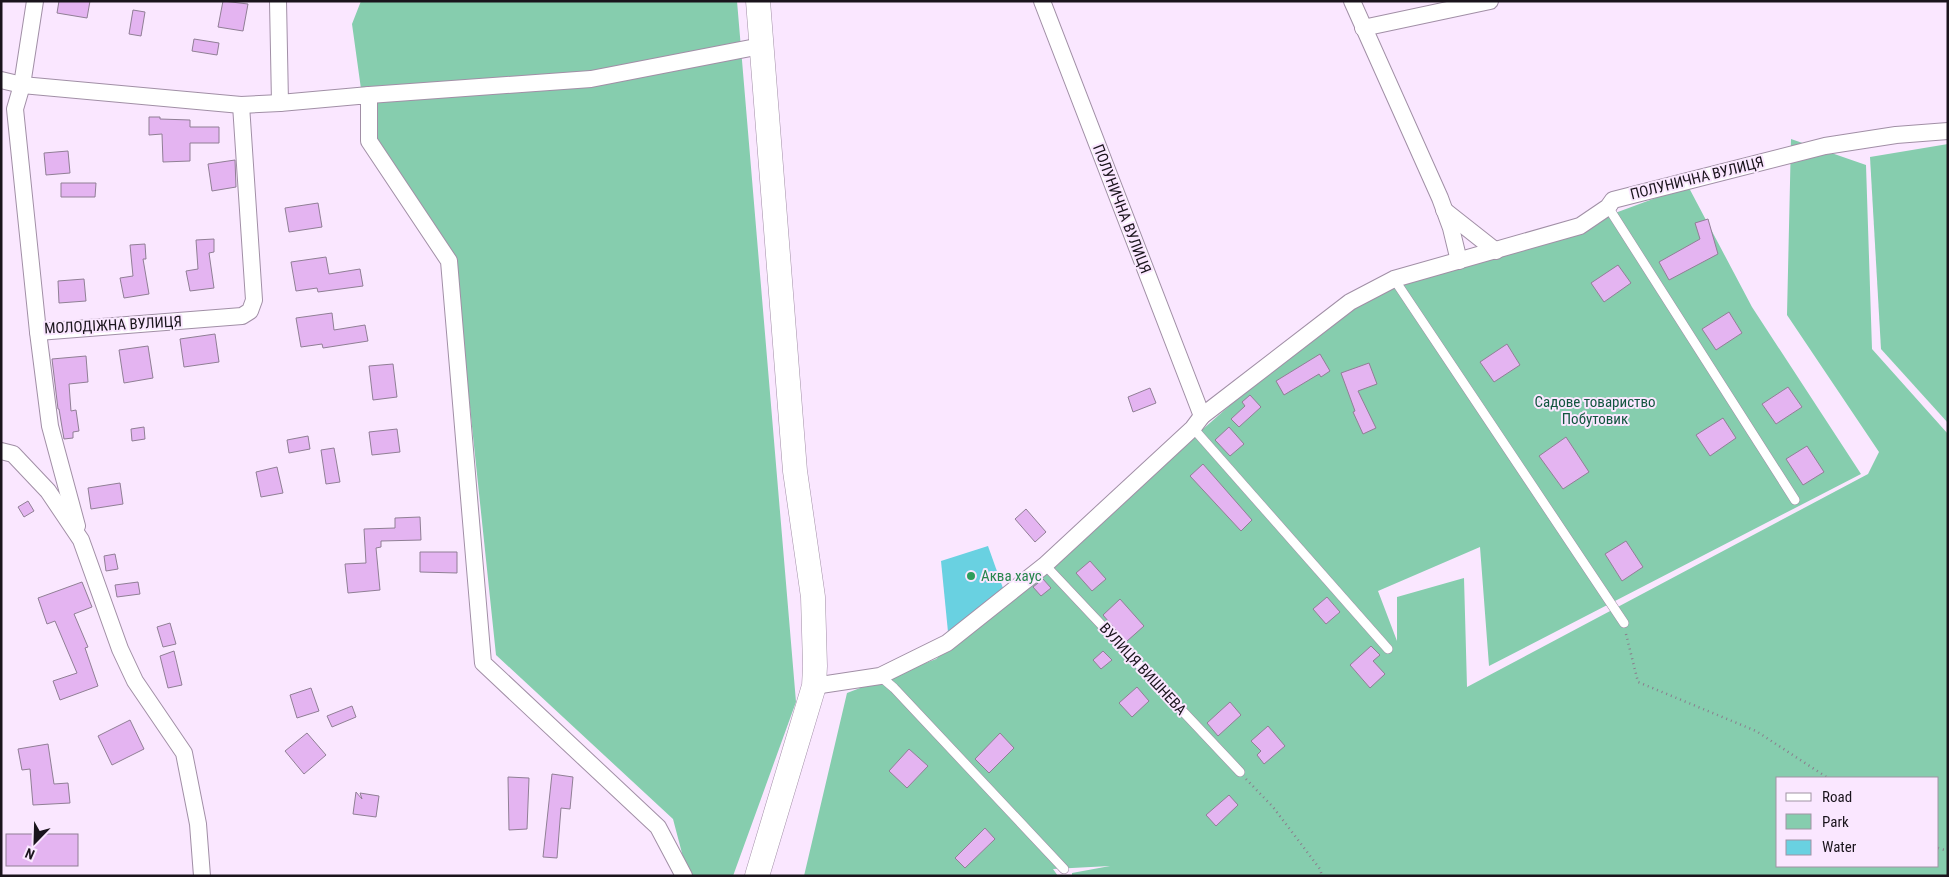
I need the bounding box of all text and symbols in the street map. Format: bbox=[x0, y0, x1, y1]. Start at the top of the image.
street label: ПОЛУНИЧНА ВУЛИЦЯ bbox=[1089, 142, 1155, 276]
street label: ПОЛУНИЧНА ВУЛИЦЯ bbox=[1628, 153, 1766, 203]
street label: МОЛОДІЖНА ВУЛИЦЯ bbox=[44, 312, 182, 338]
park label: Садове товариство Побутовик bbox=[1534, 393, 1656, 428]
place label: Аква хаус bbox=[981, 567, 1042, 585]
marker: Аква хаус bbox=[965, 570, 977, 582]
street label: ВУЛИЦЯ ВИШНЕВА bbox=[1096, 619, 1190, 719]
legend bbox=[1776, 777, 1939, 867]
text: Road bbox=[1822, 788, 1852, 806]
text: Park bbox=[1822, 813, 1849, 831]
north arrow bbox=[10, 817, 60, 867]
text: Water bbox=[1822, 838, 1857, 856]
text: N bbox=[23, 845, 37, 863]

